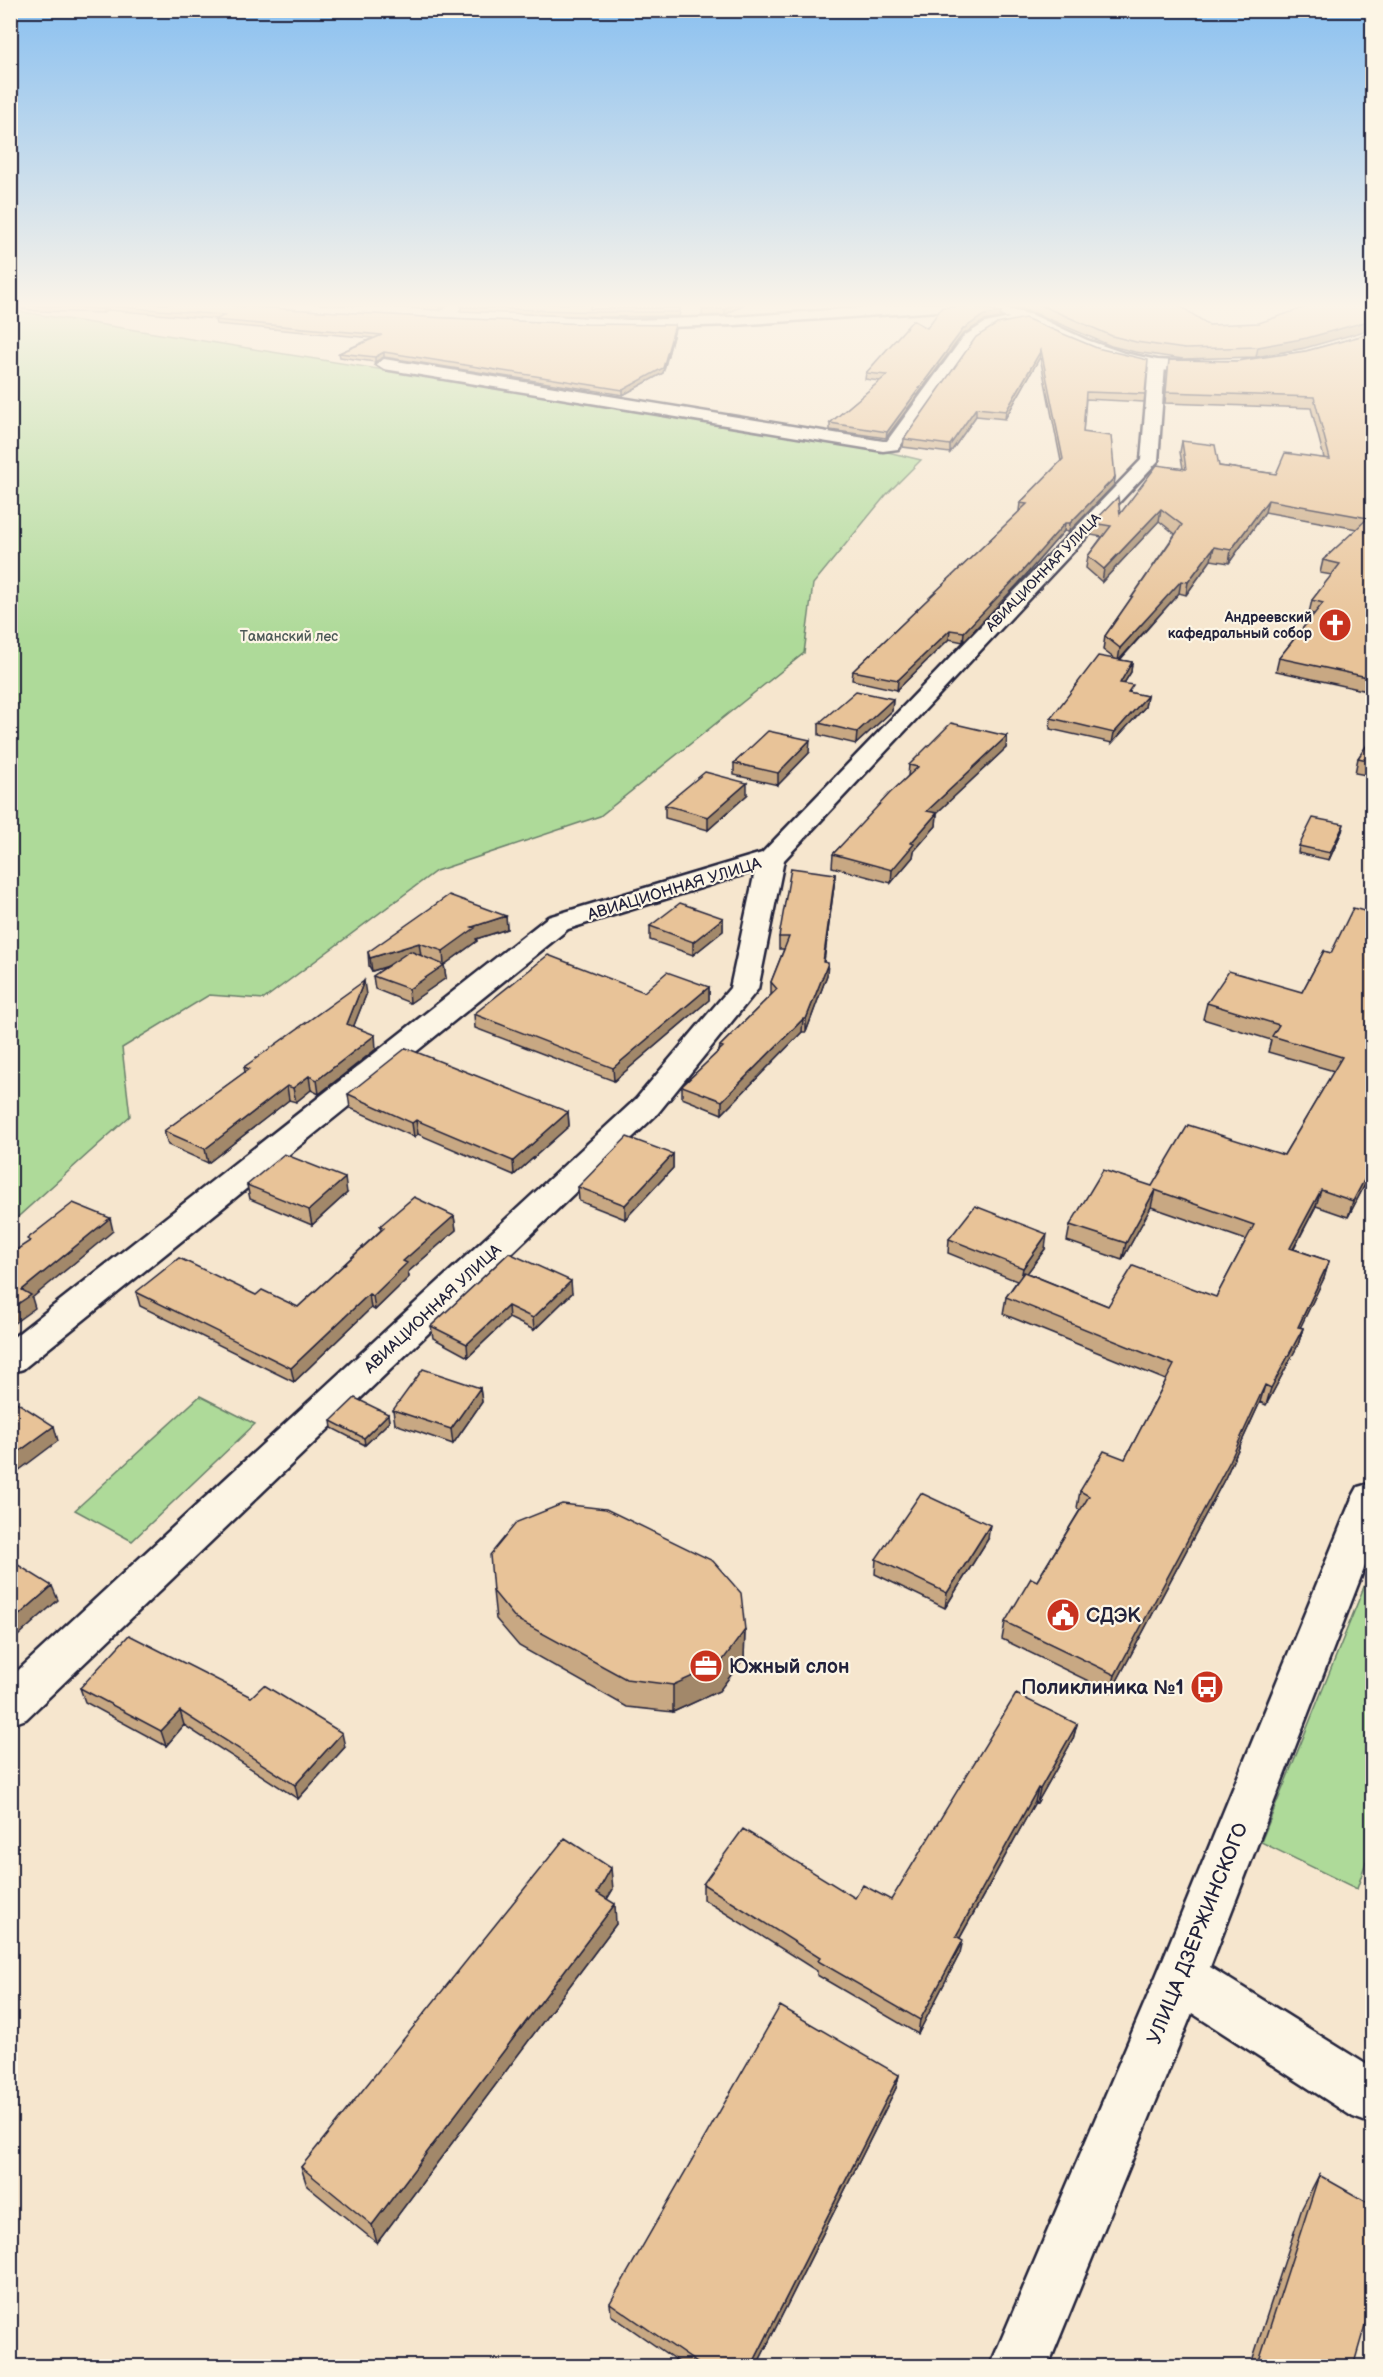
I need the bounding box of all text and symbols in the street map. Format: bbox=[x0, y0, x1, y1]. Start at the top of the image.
street label: АВИАЦИОННАЯ УЛИЦА bbox=[982, 509, 1105, 636]
church icon: Андреевский кафедральный собор bbox=[1317, 607, 1353, 643]
place label: Андреевский кафедральный собор bbox=[1168, 609, 1313, 642]
park label: Таманский лес bbox=[240, 628, 338, 645]
street label: АВИАЦИОННАЯ УЛИЦА bbox=[584, 854, 764, 925]
street label: АВИАЦИОННАЯ УЛИЦА bbox=[360, 1240, 506, 1378]
public building icon: СДЭК bbox=[1045, 1597, 1081, 1633]
place label: СДЭК bbox=[1086, 1604, 1141, 1628]
office icon: Южный слон bbox=[688, 1648, 724, 1684]
place label: Южный слон bbox=[729, 1655, 849, 1679]
bus stop icon: Поликлиника №1 bbox=[1189, 1669, 1225, 1705]
place label: Поликлиника №1 bbox=[1021, 1676, 1184, 1700]
street label: УЛИЦА ДЗЕРЖИНСКОГО bbox=[1142, 1819, 1253, 2048]

